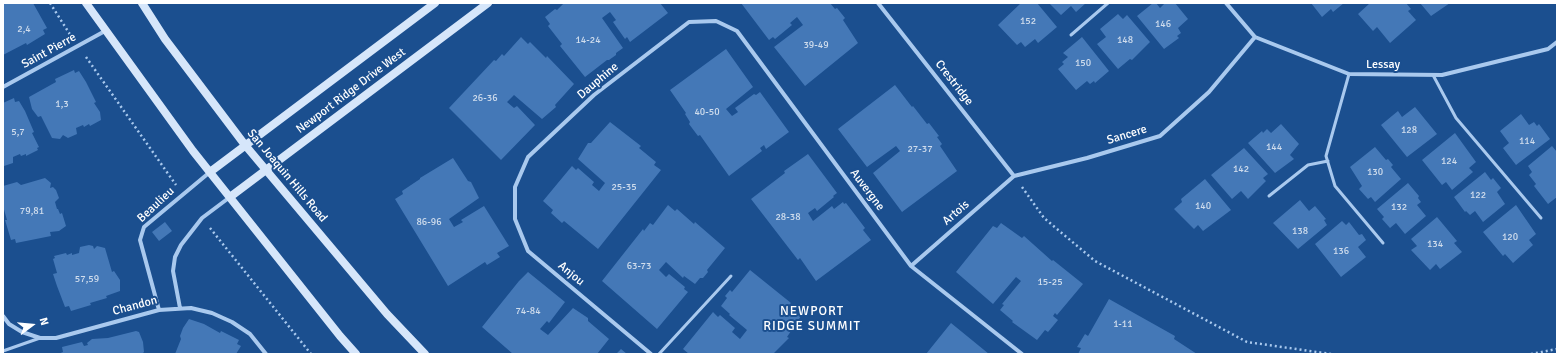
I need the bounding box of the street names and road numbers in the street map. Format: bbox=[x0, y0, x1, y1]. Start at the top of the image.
street label: Saint Pierre bbox=[19, 30, 79, 72]
street label: Newport Ridge Drive West bbox=[293, 45, 409, 137]
street label: Crestridge bbox=[932, 57, 976, 109]
street label: Lessay bbox=[1366, 58, 1400, 72]
street label: Dauphine bbox=[575, 60, 621, 102]
street label: Sancere bbox=[1105, 122, 1149, 148]
street label: San Joaquin Hills Road bbox=[244, 127, 330, 225]
street label: Auvergne bbox=[847, 166, 887, 214]
street label: Beaulieu bbox=[135, 184, 177, 226]
street label: Artois bbox=[940, 197, 972, 229]
street label: Anjou bbox=[555, 259, 587, 289]
street label: Chandon bbox=[111, 293, 159, 319]

